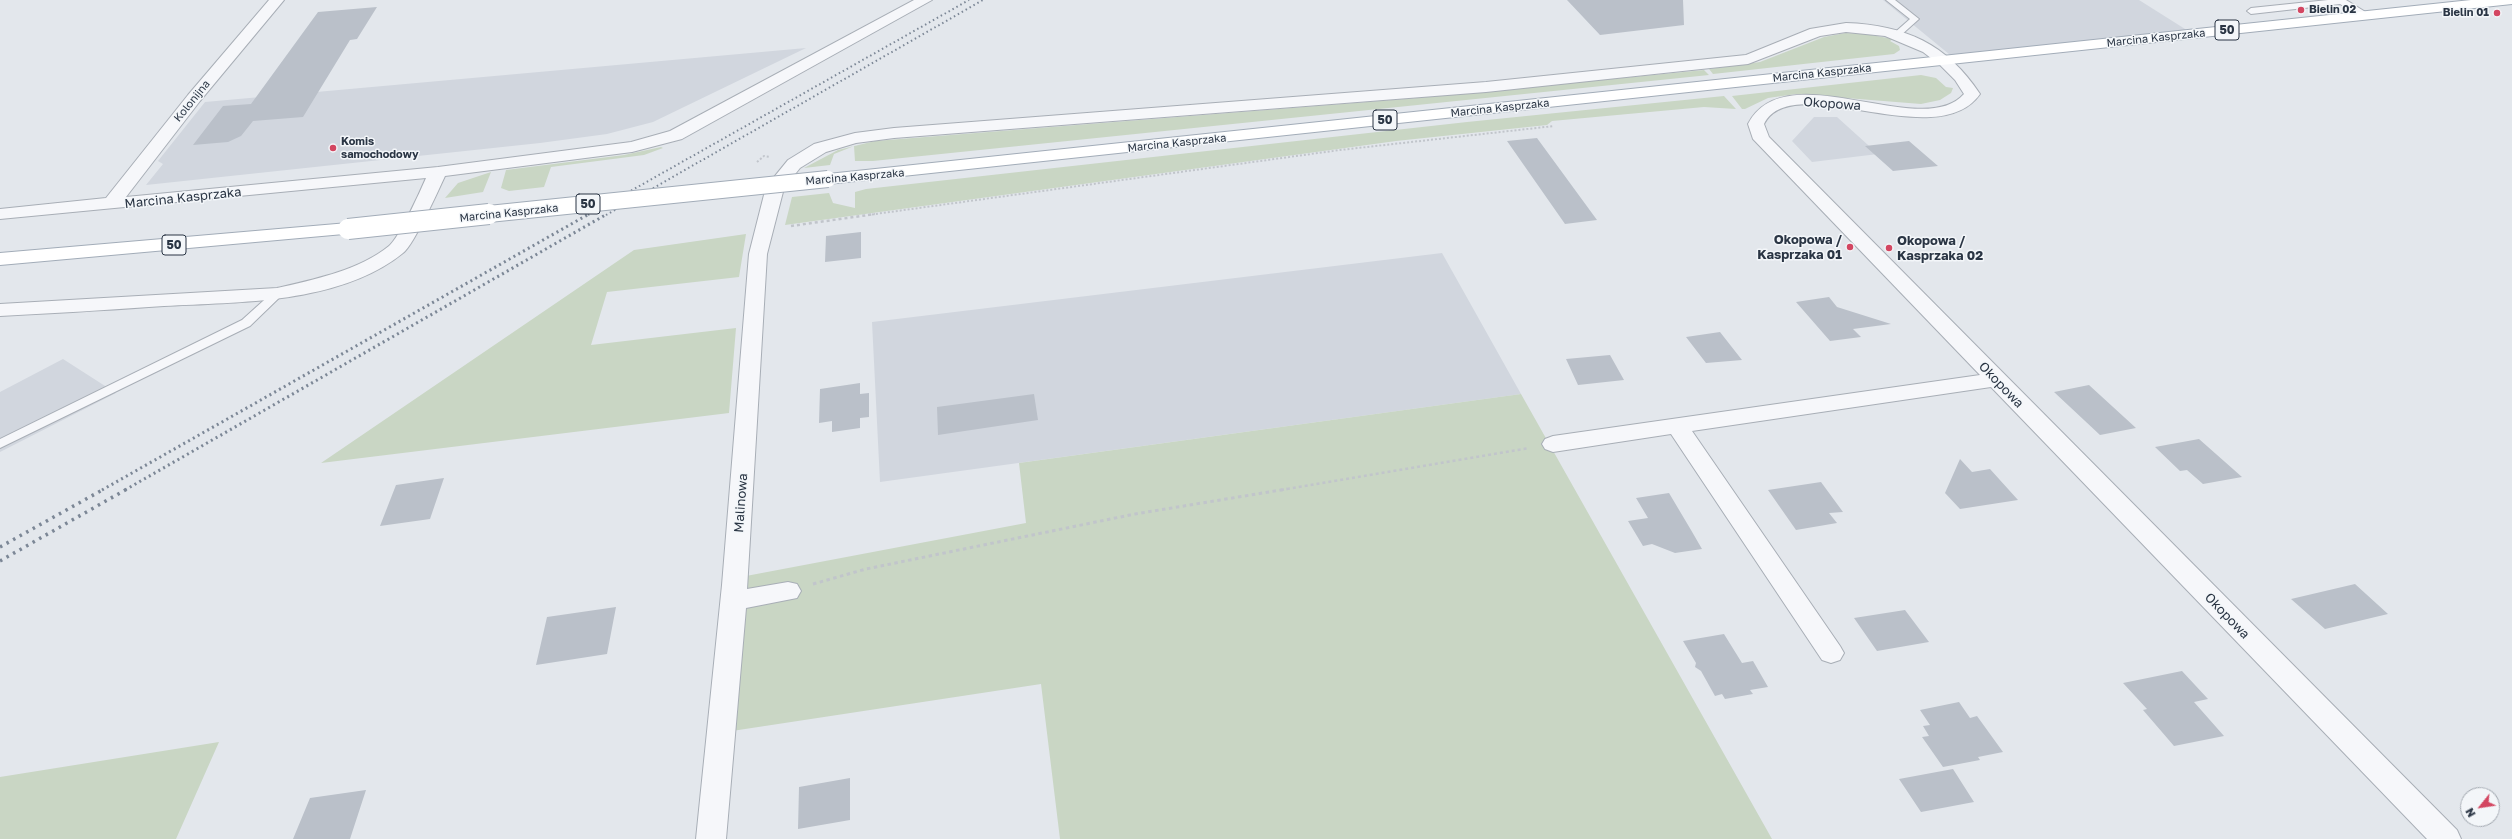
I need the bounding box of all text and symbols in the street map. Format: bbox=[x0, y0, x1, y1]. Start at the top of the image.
place label: Bielin 02 bbox=[2309, 3, 2356, 17]
marker: Bielin 02 bbox=[2296, 5, 2306, 15]
place label: Bielin 01 bbox=[2443, 6, 2489, 20]
marker: Bielin 01 bbox=[2492, 8, 2502, 18]
road number: 50 bbox=[2215, 20, 2239, 40]
street label: Marcina Kasprzaka bbox=[2106, 26, 2206, 50]
street label: Marcina Kasprzaka bbox=[1772, 61, 1872, 85]
street label: Kolonijna bbox=[171, 78, 213, 124]
street label: Okopowa bbox=[1803, 94, 1861, 114]
street label: Marcina Kasprzaka bbox=[1450, 96, 1550, 120]
road number: 50 bbox=[1373, 110, 1397, 130]
street label: Marcina Kasprzaka bbox=[1127, 131, 1227, 155]
place label: Komis samochodowy bbox=[341, 135, 419, 161]
marker: Komis samochodowy bbox=[328, 143, 338, 153]
street label: Marcina Kasprzaka bbox=[805, 166, 905, 188]
street label: Marcina Kasprzaka bbox=[124, 184, 242, 212]
road number: 50 bbox=[576, 194, 600, 214]
street label: Marcina Kasprzaka bbox=[459, 201, 559, 225]
place label: Okopowa / Kasprzaka 01 bbox=[1757, 232, 1842, 263]
place label: Okopowa / Kasprzaka 02 bbox=[1897, 233, 1983, 264]
road number: 50 bbox=[162, 235, 186, 255]
marker: Okopowa / Kasprzaka 01 bbox=[1845, 242, 1855, 252]
marker: Okopowa / Kasprzaka 02 bbox=[1884, 243, 1894, 253]
street label: Okopowa bbox=[1975, 359, 2027, 411]
street label: Malinowa bbox=[731, 473, 751, 533]
street label: Okopowa bbox=[2201, 590, 2253, 642]
north arrow bbox=[2460, 787, 2500, 827]
text: N bbox=[2462, 806, 2478, 820]

